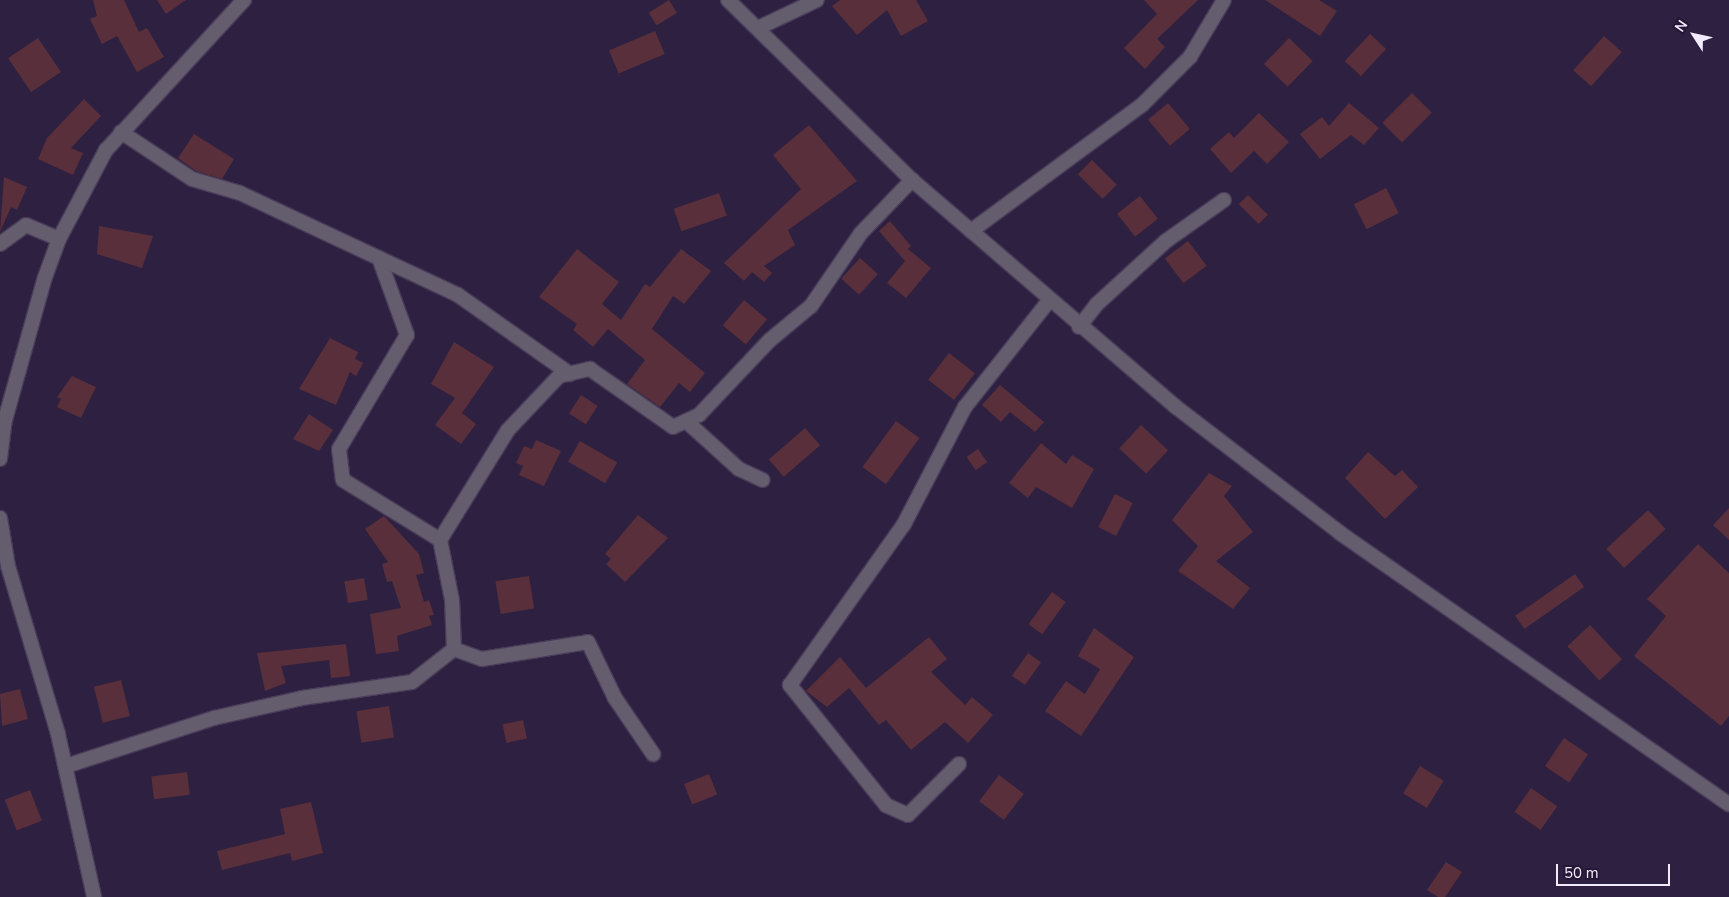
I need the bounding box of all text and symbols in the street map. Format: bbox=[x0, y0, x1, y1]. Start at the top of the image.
north arrow bbox=[1669, 10, 1719, 60]
text: N bbox=[1671, 16, 1692, 36]
scale bar bbox=[1559, 854, 1673, 886]
text: 50 m bbox=[1564, 863, 1599, 883]

